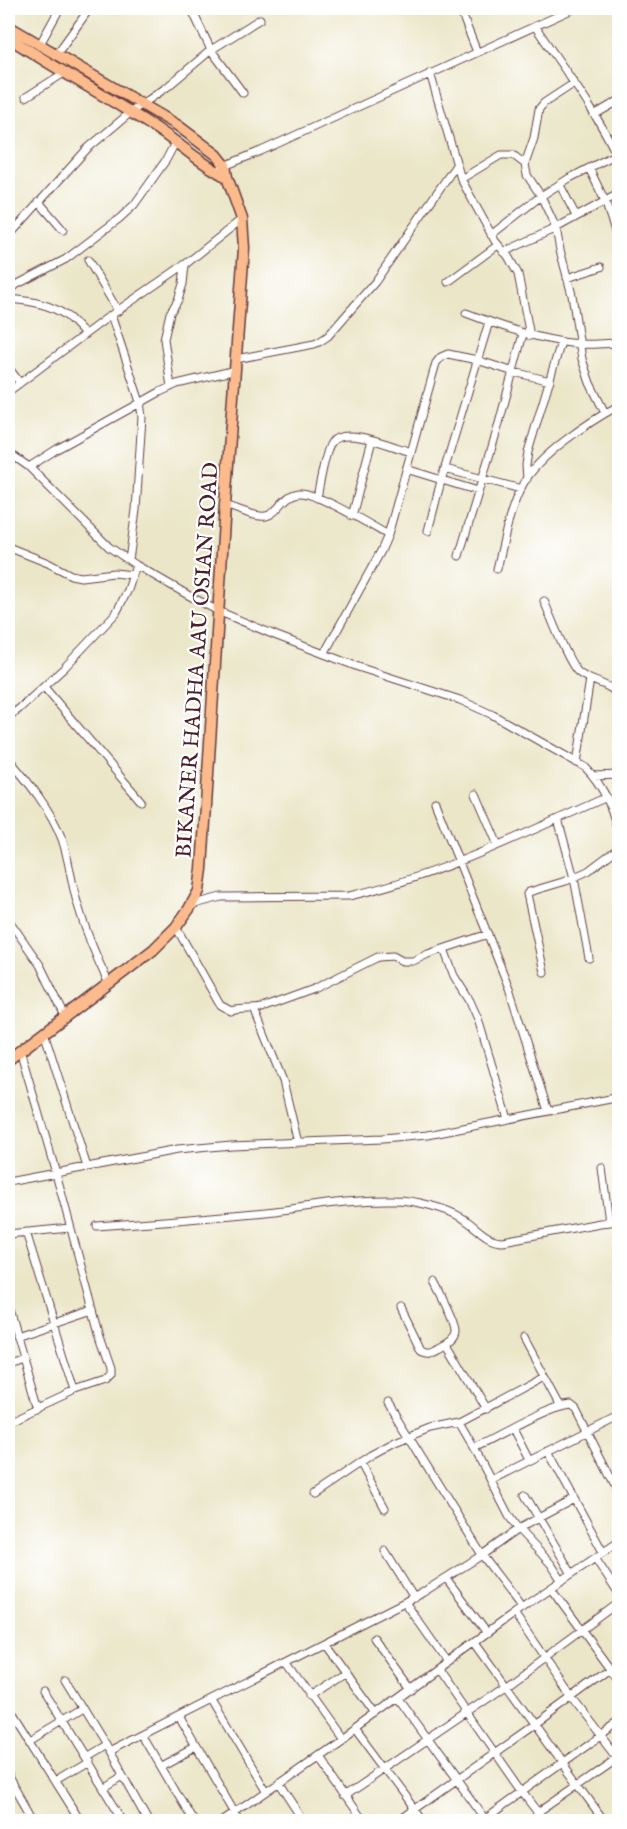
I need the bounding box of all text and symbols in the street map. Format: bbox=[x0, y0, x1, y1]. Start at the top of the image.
street label: BIKANER HADHA AAU OSIAN ROAD bbox=[170, 461, 226, 859]

